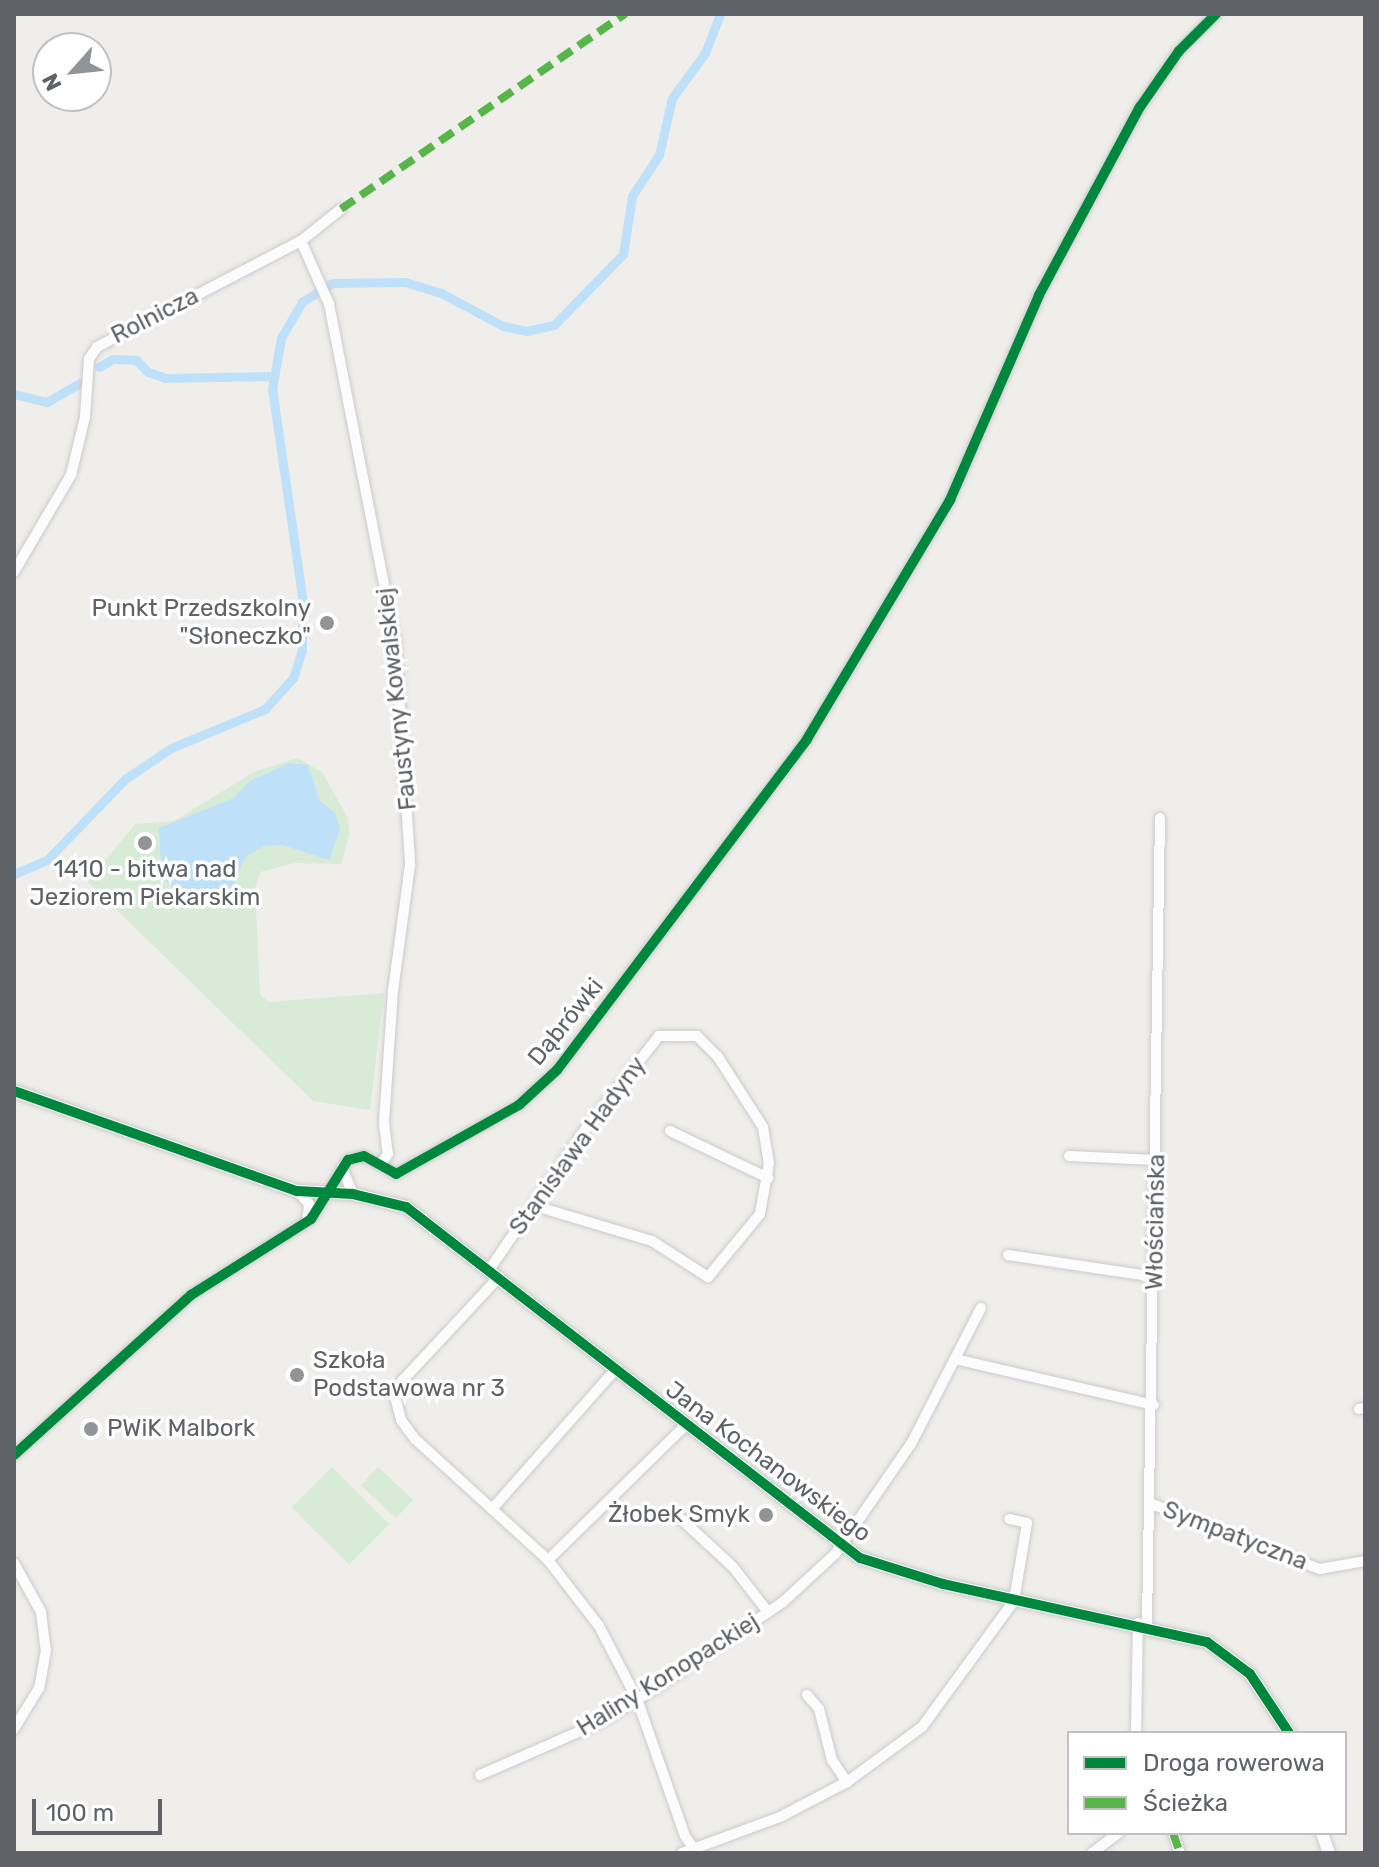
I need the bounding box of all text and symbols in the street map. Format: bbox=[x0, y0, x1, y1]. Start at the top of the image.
north arrow bbox=[32, 32, 112, 112]
text: N bbox=[36, 69, 68, 95]
street label: Rolnicza bbox=[106, 282, 204, 350]
street label: Faustyny Kowalskiej bbox=[371, 586, 423, 812]
place label: Punkt Przedszkolny "Słoneczko" bbox=[91, 595, 311, 651]
marker: Punkt Przedszkolny "Słoneczko" bbox=[318, 614, 336, 632]
marker: 1410 - bitwa nad Jeziorem Piekarskim bbox=[136, 834, 154, 852]
place label: 1410 - bitwa nad Jeziorem Piekarskim bbox=[30, 856, 260, 912]
street label: Dąbrówki bbox=[522, 973, 610, 1071]
street label: Stanisława Hadyny bbox=[504, 1051, 652, 1241]
street label: Włościańska bbox=[1140, 1154, 1172, 1290]
place label: Szkoła Podstawowa nr 3 bbox=[313, 1347, 505, 1403]
marker: Szkoła Podstawowa nr 3 bbox=[288, 1366, 306, 1384]
street label: Jana Kochanowskiego bbox=[660, 1375, 876, 1549]
place label: PWiK Malbork bbox=[107, 1415, 255, 1443]
marker: PWiK Malbork bbox=[82, 1420, 100, 1438]
street label: Sympatyczna bbox=[1159, 1495, 1311, 1577]
place label: Żłobek Smyk bbox=[608, 1501, 750, 1529]
marker: Żłobek Smyk bbox=[757, 1506, 775, 1524]
street label: Haliny Konopackiej bbox=[571, 1607, 765, 1743]
legend bbox=[1067, 1731, 1347, 1835]
text: Droga rowerowa bbox=[1143, 1749, 1325, 1777]
scale bar bbox=[36, 1783, 166, 1833]
text: Ścieżka bbox=[1143, 1789, 1228, 1817]
text: 100 m bbox=[46, 1799, 114, 1827]

